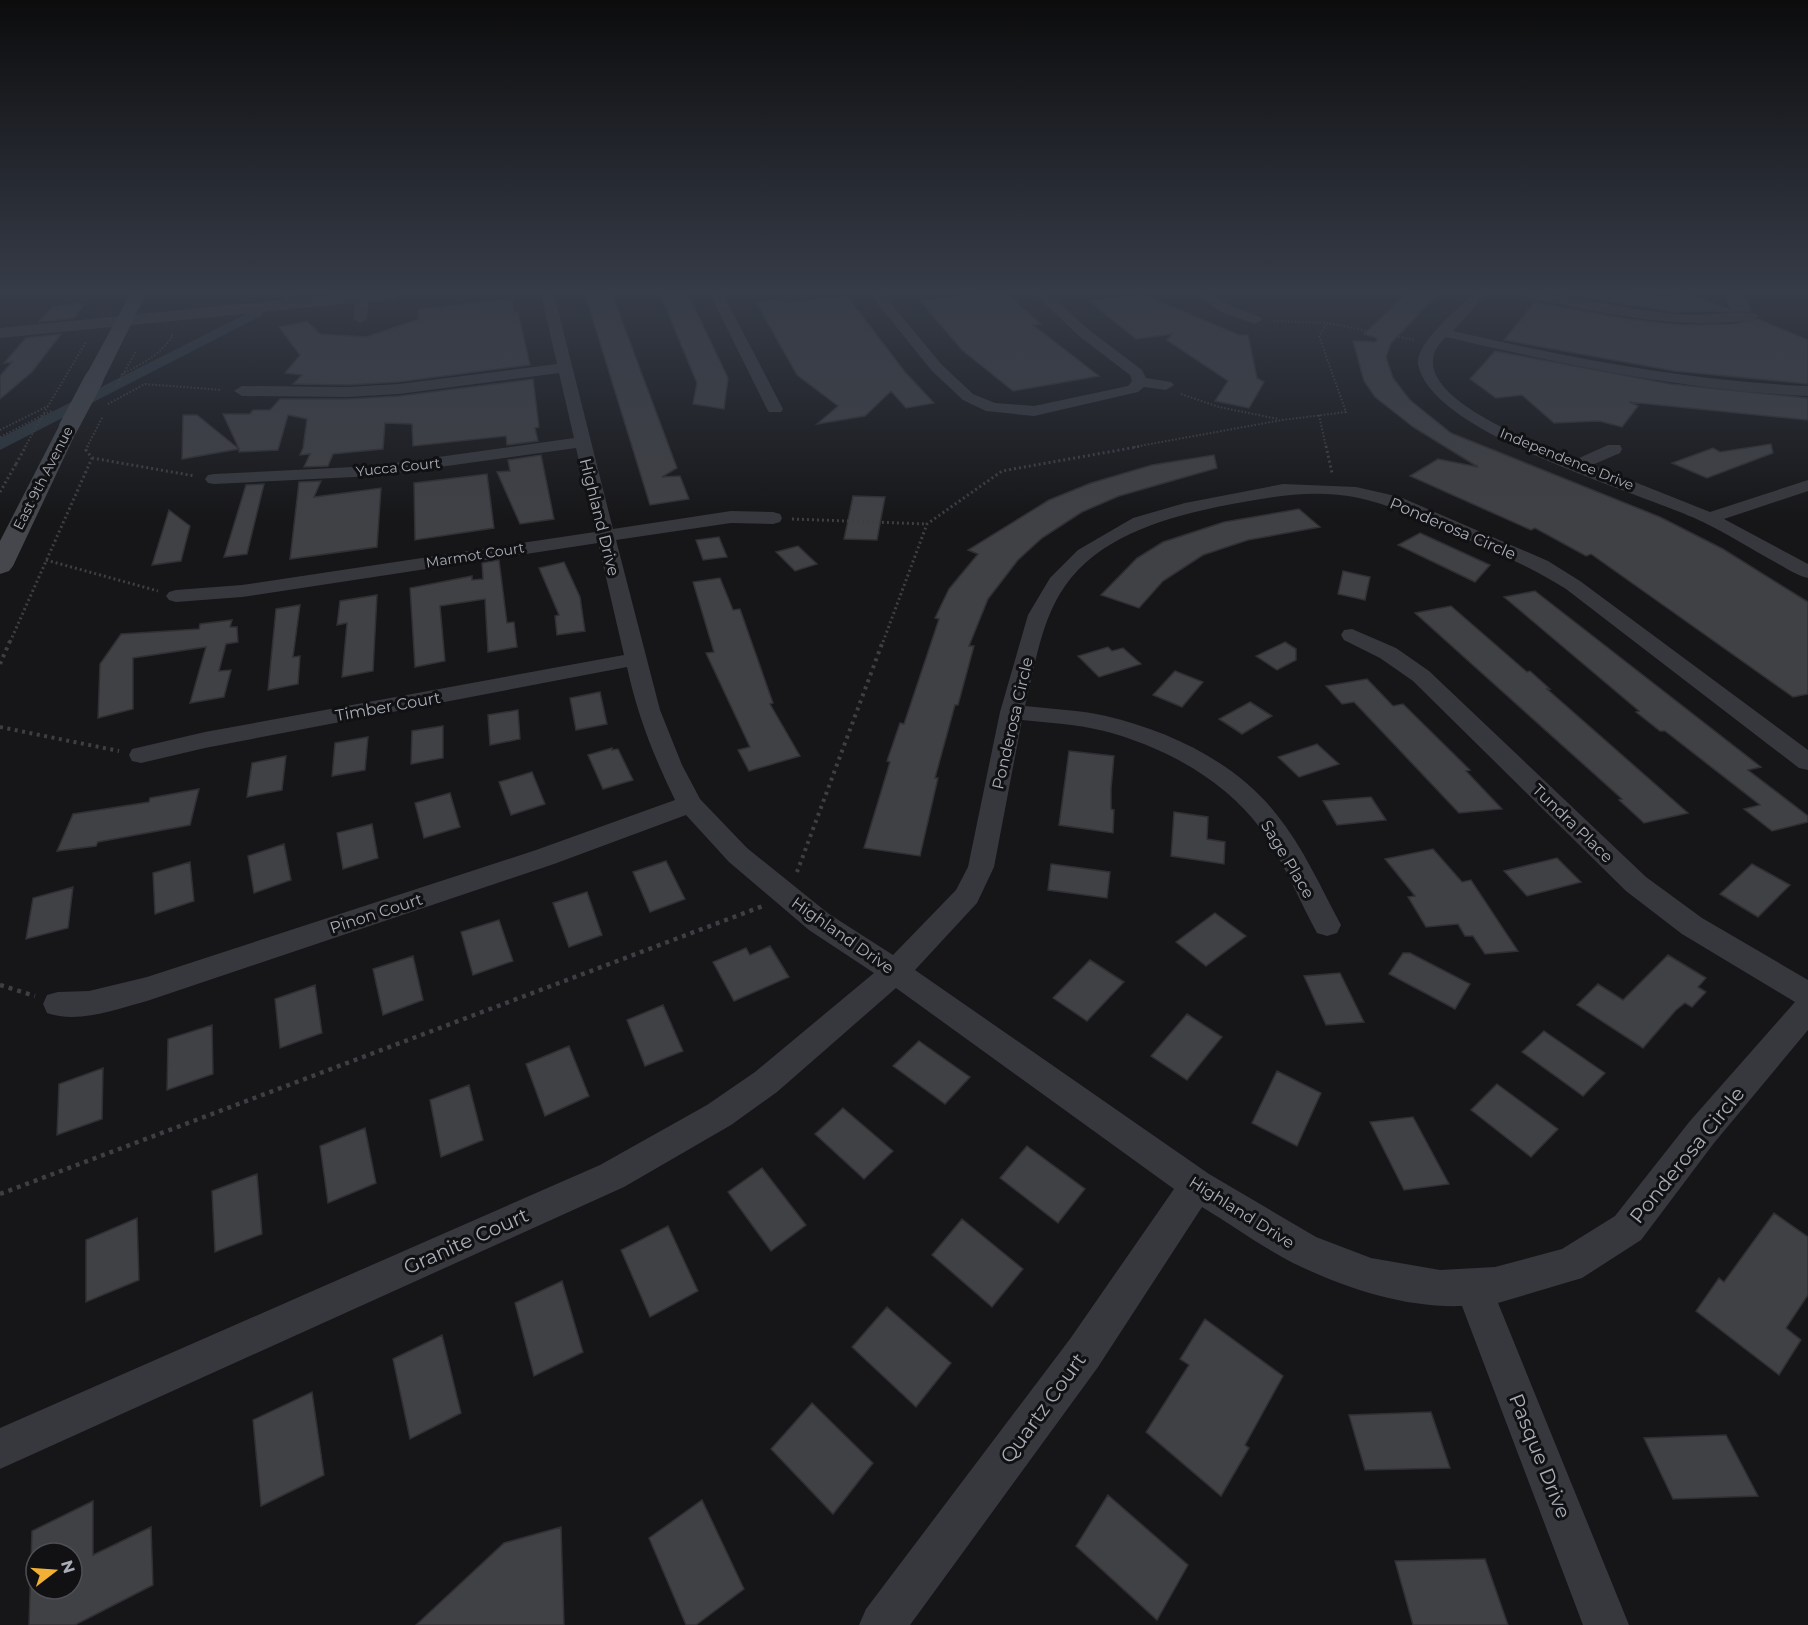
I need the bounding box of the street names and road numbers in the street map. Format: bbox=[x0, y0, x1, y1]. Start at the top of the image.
street label: East 9th Avenue bbox=[9, 423, 77, 533]
street label: Independence Drive bbox=[1497, 424, 1637, 494]
street label: Yucca Court bbox=[355, 454, 441, 480]
street label: Highland Drive bbox=[576, 456, 623, 578]
street label: Ponderosa Circle bbox=[1387, 493, 1519, 564]
street label: Marmot Court bbox=[424, 538, 526, 572]
street label: Ponderosa Circle bbox=[988, 655, 1037, 791]
street label: Timber Court bbox=[334, 688, 443, 725]
street label: Tundra Place bbox=[1528, 780, 1617, 867]
street label: Sage Place bbox=[1257, 817, 1318, 902]
street label: Pinon Court bbox=[327, 889, 425, 937]
street label: Highland Drive bbox=[788, 893, 898, 978]
street label: Ponderosa Circle bbox=[1625, 1082, 1749, 1228]
street label: Highland Drive bbox=[1186, 1172, 1298, 1252]
street label: Granite Court bbox=[400, 1203, 532, 1279]
street label: Quartz Court bbox=[995, 1348, 1091, 1468]
street label: Pasque Drive bbox=[1504, 1390, 1576, 1522]

